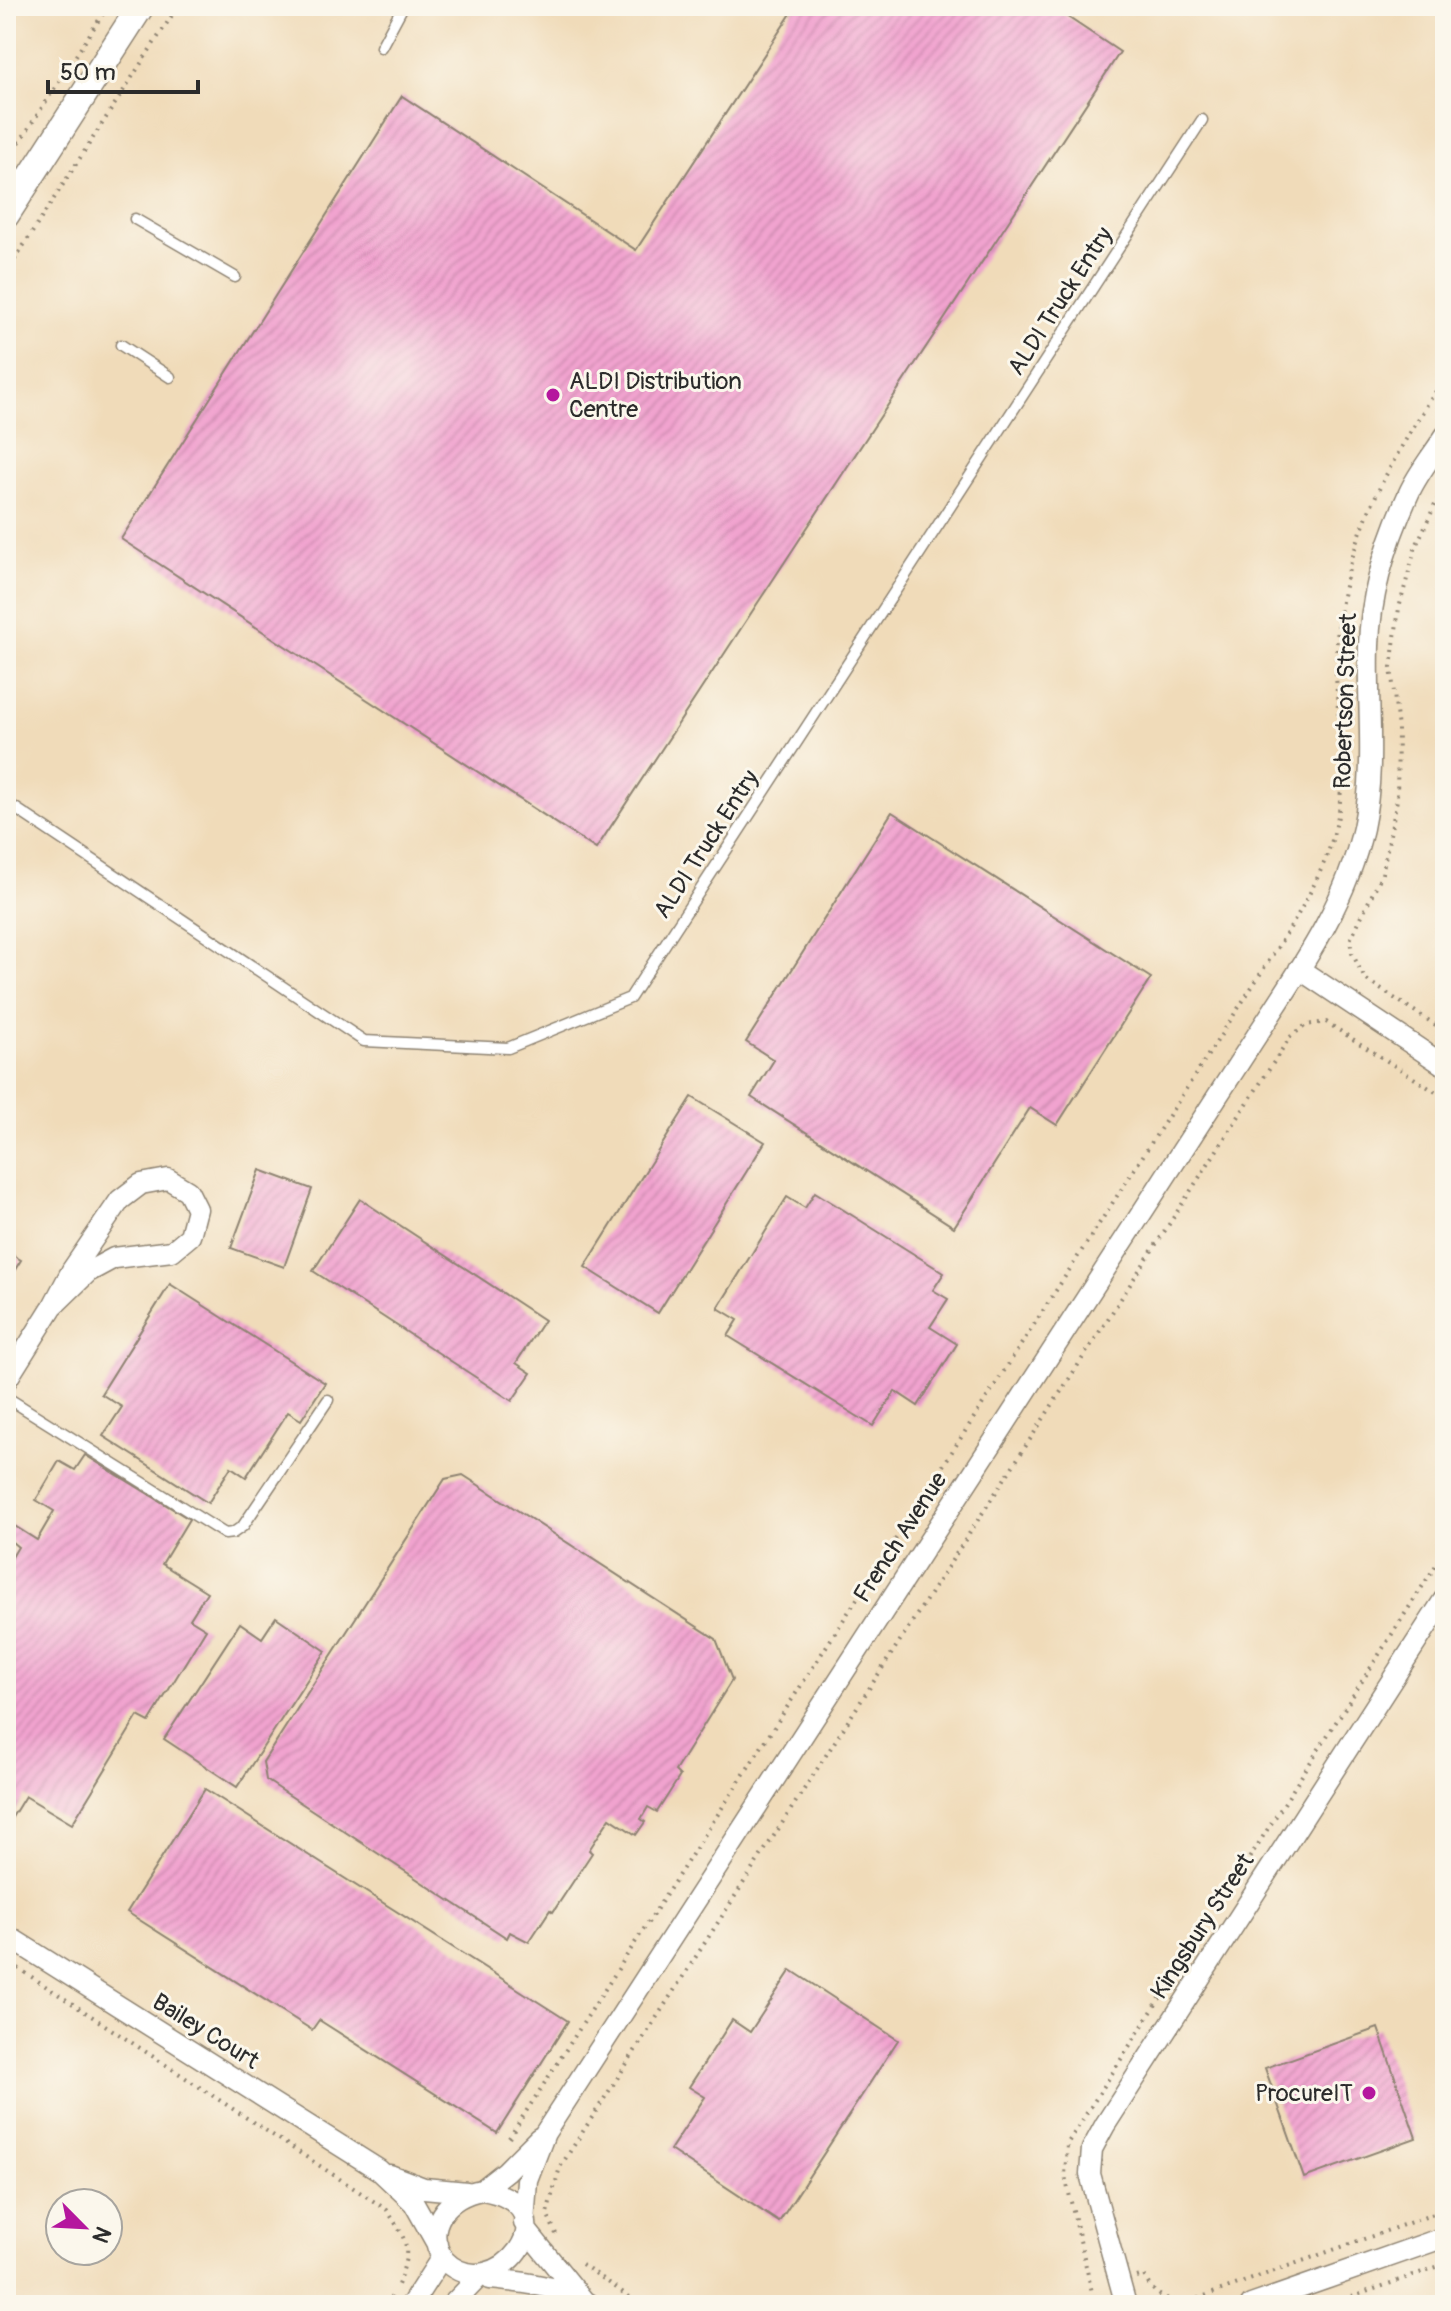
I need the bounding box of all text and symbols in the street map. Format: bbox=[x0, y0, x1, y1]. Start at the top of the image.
scale bar bbox=[48, 44, 198, 94]
text: 50 m bbox=[60, 58, 116, 87]
street label: ALDI Truck Entry bbox=[1002, 222, 1119, 381]
place label: ALDI Distribution Centre bbox=[569, 367, 742, 424]
marker: ALDI Distribution Centre bbox=[544, 386, 562, 404]
street label: Robertson Street bbox=[1328, 612, 1363, 789]
street label: ALDI Truck Entry bbox=[648, 765, 765, 924]
street label: French Avenue bbox=[847, 1466, 953, 1608]
street label: Kingsbury Street bbox=[1145, 1848, 1260, 2005]
street label: Bailey Court bbox=[147, 1987, 265, 2076]
place label: ProcureIT bbox=[1255, 2079, 1353, 2108]
marker: ProcureIT bbox=[1360, 2084, 1378, 2102]
north arrow bbox=[44, 2187, 124, 2267]
text: N bbox=[85, 2222, 117, 2247]

